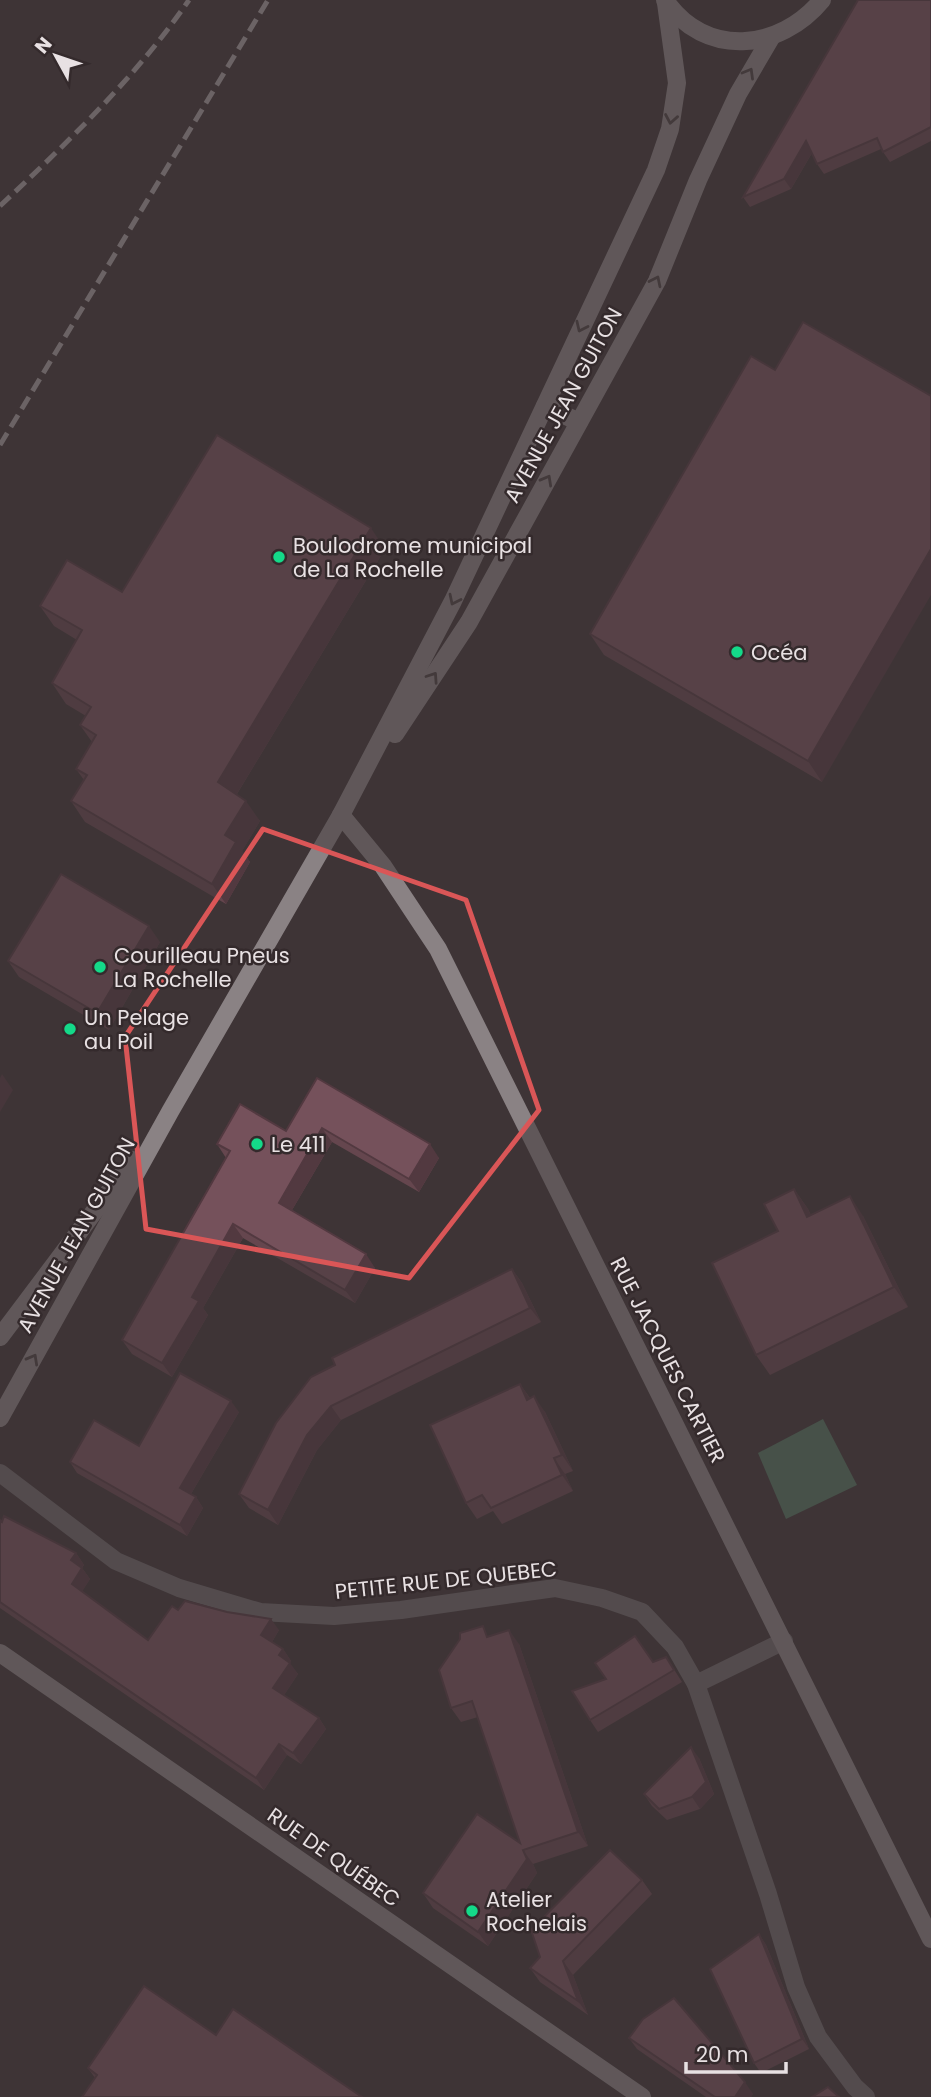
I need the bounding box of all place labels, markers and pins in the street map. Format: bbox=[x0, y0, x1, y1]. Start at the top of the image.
place label: Boulodrome municipal de La Rochelle bbox=[293, 531, 532, 584]
marker: Boulodrome municipal de La Rochelle bbox=[271, 549, 287, 565]
place label: Océa bbox=[751, 638, 807, 667]
marker: Océa bbox=[729, 644, 745, 660]
place label: Courilleau Pneus La Rochelle bbox=[114, 941, 290, 994]
marker: Courilleau Pneus La Rochelle bbox=[92, 959, 108, 975]
place label: Un Pelage au Poil bbox=[84, 1003, 189, 1056]
marker: Un Pelage au Poil bbox=[62, 1021, 78, 1037]
place label: Le 411 bbox=[271, 1130, 325, 1159]
marker: Le 411 bbox=[249, 1136, 265, 1152]
place label: Atelier Rochelais bbox=[486, 1885, 587, 1938]
marker: Atelier Rochelais bbox=[464, 1903, 480, 1919]

